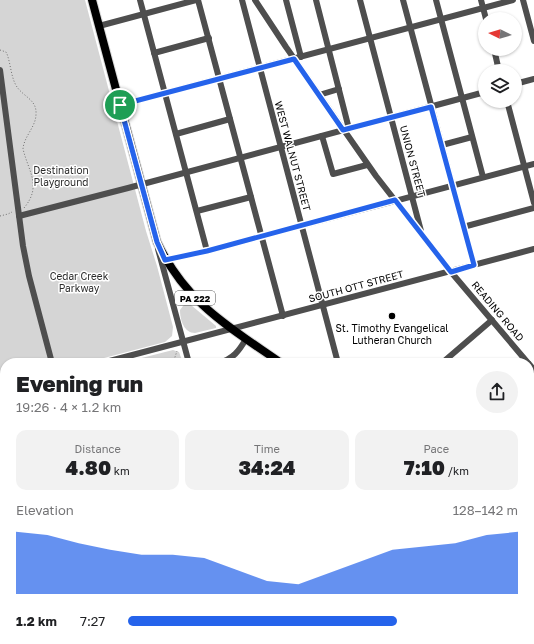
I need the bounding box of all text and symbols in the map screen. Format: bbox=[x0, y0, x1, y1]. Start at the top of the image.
north arrow bbox=[478, 12, 522, 56]
map controls bbox=[478, 12, 522, 108]
button: layers bbox=[478, 64, 522, 108]
pin bbox=[103, 88, 137, 122]
icon: arrive bbox=[109, 94, 131, 116]
street label: WEST WALNUT STREET bbox=[273, 100, 313, 212]
street label: UNION STREET bbox=[398, 124, 428, 198]
park label: Destination Playground bbox=[33, 164, 89, 188]
street label: SOUTH OTT STREET bbox=[307, 268, 405, 304]
park label: Cedar Creek Parkway bbox=[50, 270, 109, 294]
street label: READING ROAD bbox=[469, 279, 527, 343]
road number: PA 222 bbox=[175, 291, 215, 305]
marker: St. Timothy Evangelical Lutheran Church bbox=[387, 311, 397, 321]
place label: St. Timothy Evangelical Lutheran Church bbox=[335, 322, 449, 346]
text: Evening run bbox=[16, 370, 143, 397]
button: share bbox=[476, 371, 518, 413]
text: 19:26 · 4 × 1.2 km bbox=[16, 399, 121, 415]
text: Distance bbox=[75, 442, 121, 455]
text: Time bbox=[254, 442, 280, 455]
text: Pace bbox=[423, 442, 449, 455]
text: 4.80 bbox=[66, 455, 111, 479]
text: 34:24 bbox=[238, 455, 295, 479]
text: 7:10 bbox=[404, 455, 445, 479]
text: km bbox=[111, 464, 130, 477]
text: /km bbox=[445, 464, 469, 477]
text: Elevation bbox=[16, 502, 74, 518]
text: 128–142 m bbox=[453, 502, 518, 518]
text: 1.2 km bbox=[16, 613, 57, 629]
text: 7:27 bbox=[80, 613, 105, 629]

